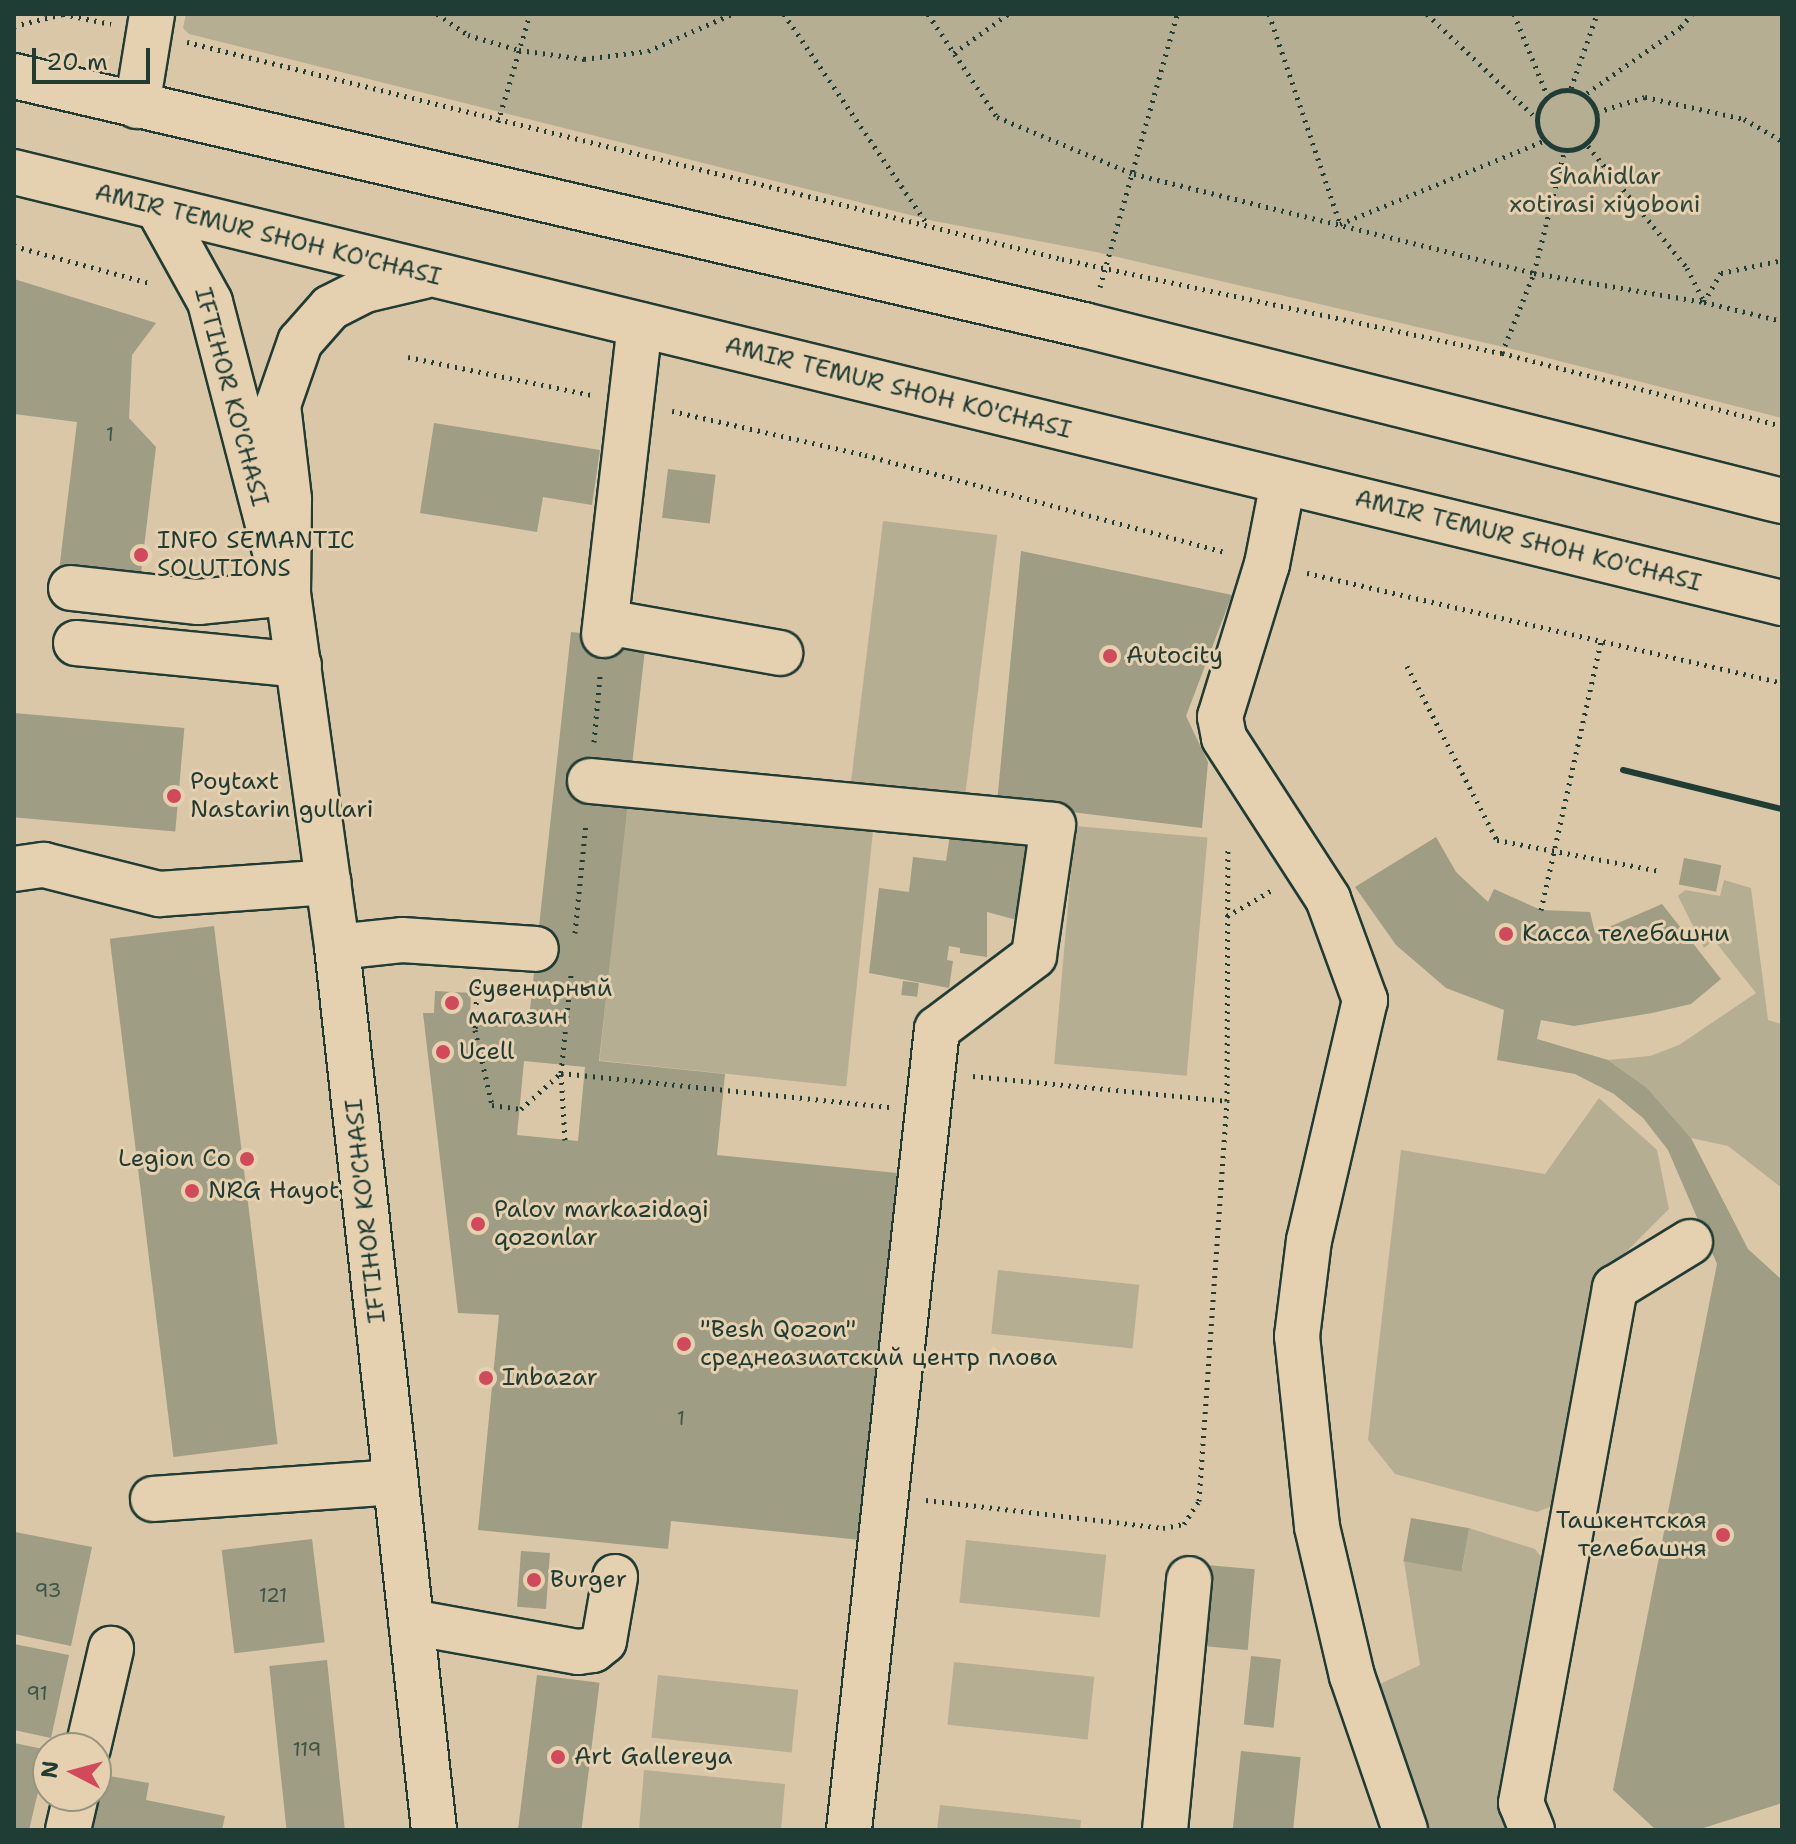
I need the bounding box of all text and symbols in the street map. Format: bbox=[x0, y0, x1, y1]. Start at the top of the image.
scale bar bbox=[36, 32, 154, 82]
text: 20 m bbox=[46, 46, 108, 78]
park label: Shahidlar xotirasi xiyoboni bbox=[1510, 163, 1700, 219]
street label: AMIR TEMUR SHOH KO'CHASI bbox=[92, 178, 444, 292]
street label: IFTIHOR KO'CHASI bbox=[188, 284, 274, 510]
street label: AMIR TEMUR SHOH KO'CHASI bbox=[722, 331, 1074, 445]
house number: 1 bbox=[106, 422, 114, 446]
street label: AMIR TEMUR SHOH KO'CHASI bbox=[1352, 484, 1704, 598]
place label: INFO SEMANTIC SOLUTIONS bbox=[157, 527, 355, 583]
marker: INFO SEMANTIC SOLUTIONS bbox=[132, 546, 150, 564]
place label: Autocity bbox=[1126, 642, 1223, 670]
marker: Autocity bbox=[1101, 647, 1119, 665]
place label: Poytaxt Nastarin gullari bbox=[190, 768, 373, 824]
marker: Poytaxt Nastarin gullari bbox=[165, 787, 183, 805]
place label: Касса телебашни bbox=[1522, 920, 1730, 948]
marker: Касса телебашни bbox=[1497, 925, 1515, 943]
place label: Сувенирный магазин bbox=[468, 975, 612, 1031]
marker: Сувенирный магазин bbox=[443, 994, 461, 1012]
place label: Ucell bbox=[459, 1038, 514, 1066]
marker: Ucell bbox=[434, 1043, 452, 1061]
street label: IFTIHOR KO'CHASI bbox=[340, 1097, 392, 1325]
place label: Legion Co bbox=[118, 1145, 231, 1173]
marker: Legion Co bbox=[238, 1150, 256, 1168]
place label: NRG Hayot bbox=[208, 1177, 339, 1205]
marker: NRG Hayot bbox=[183, 1182, 201, 1200]
place label: Palov markazidagi qozonlar bbox=[494, 1196, 709, 1252]
marker: Palov markazidagi qozonlar bbox=[469, 1215, 487, 1233]
place label: "Besh Qozon" среднеазиатский центр плова bbox=[700, 1316, 1057, 1372]
marker: "Besh Qozon" среднеазиатский центр плова bbox=[675, 1335, 693, 1353]
place label: Inbazar bbox=[502, 1364, 598, 1392]
marker: Inbazar bbox=[477, 1369, 495, 1387]
house number: 1 bbox=[677, 1406, 685, 1430]
place label: Ташкентская телебашня bbox=[1556, 1507, 1707, 1563]
marker: Ташкентская телебашня bbox=[1714, 1526, 1732, 1544]
place label: Burger bbox=[550, 1566, 627, 1594]
marker: Burger bbox=[525, 1571, 543, 1589]
house number: 93 bbox=[34, 1578, 62, 1602]
house number: 121 bbox=[259, 1583, 287, 1607]
house number: 91 bbox=[26, 1681, 48, 1705]
north arrow bbox=[32, 1732, 112, 1812]
house number: 119 bbox=[292, 1737, 322, 1761]
place label: Art Gallereya bbox=[574, 1743, 733, 1771]
marker: Art Gallereya bbox=[549, 1748, 567, 1766]
text: N bbox=[34, 1759, 65, 1780]

